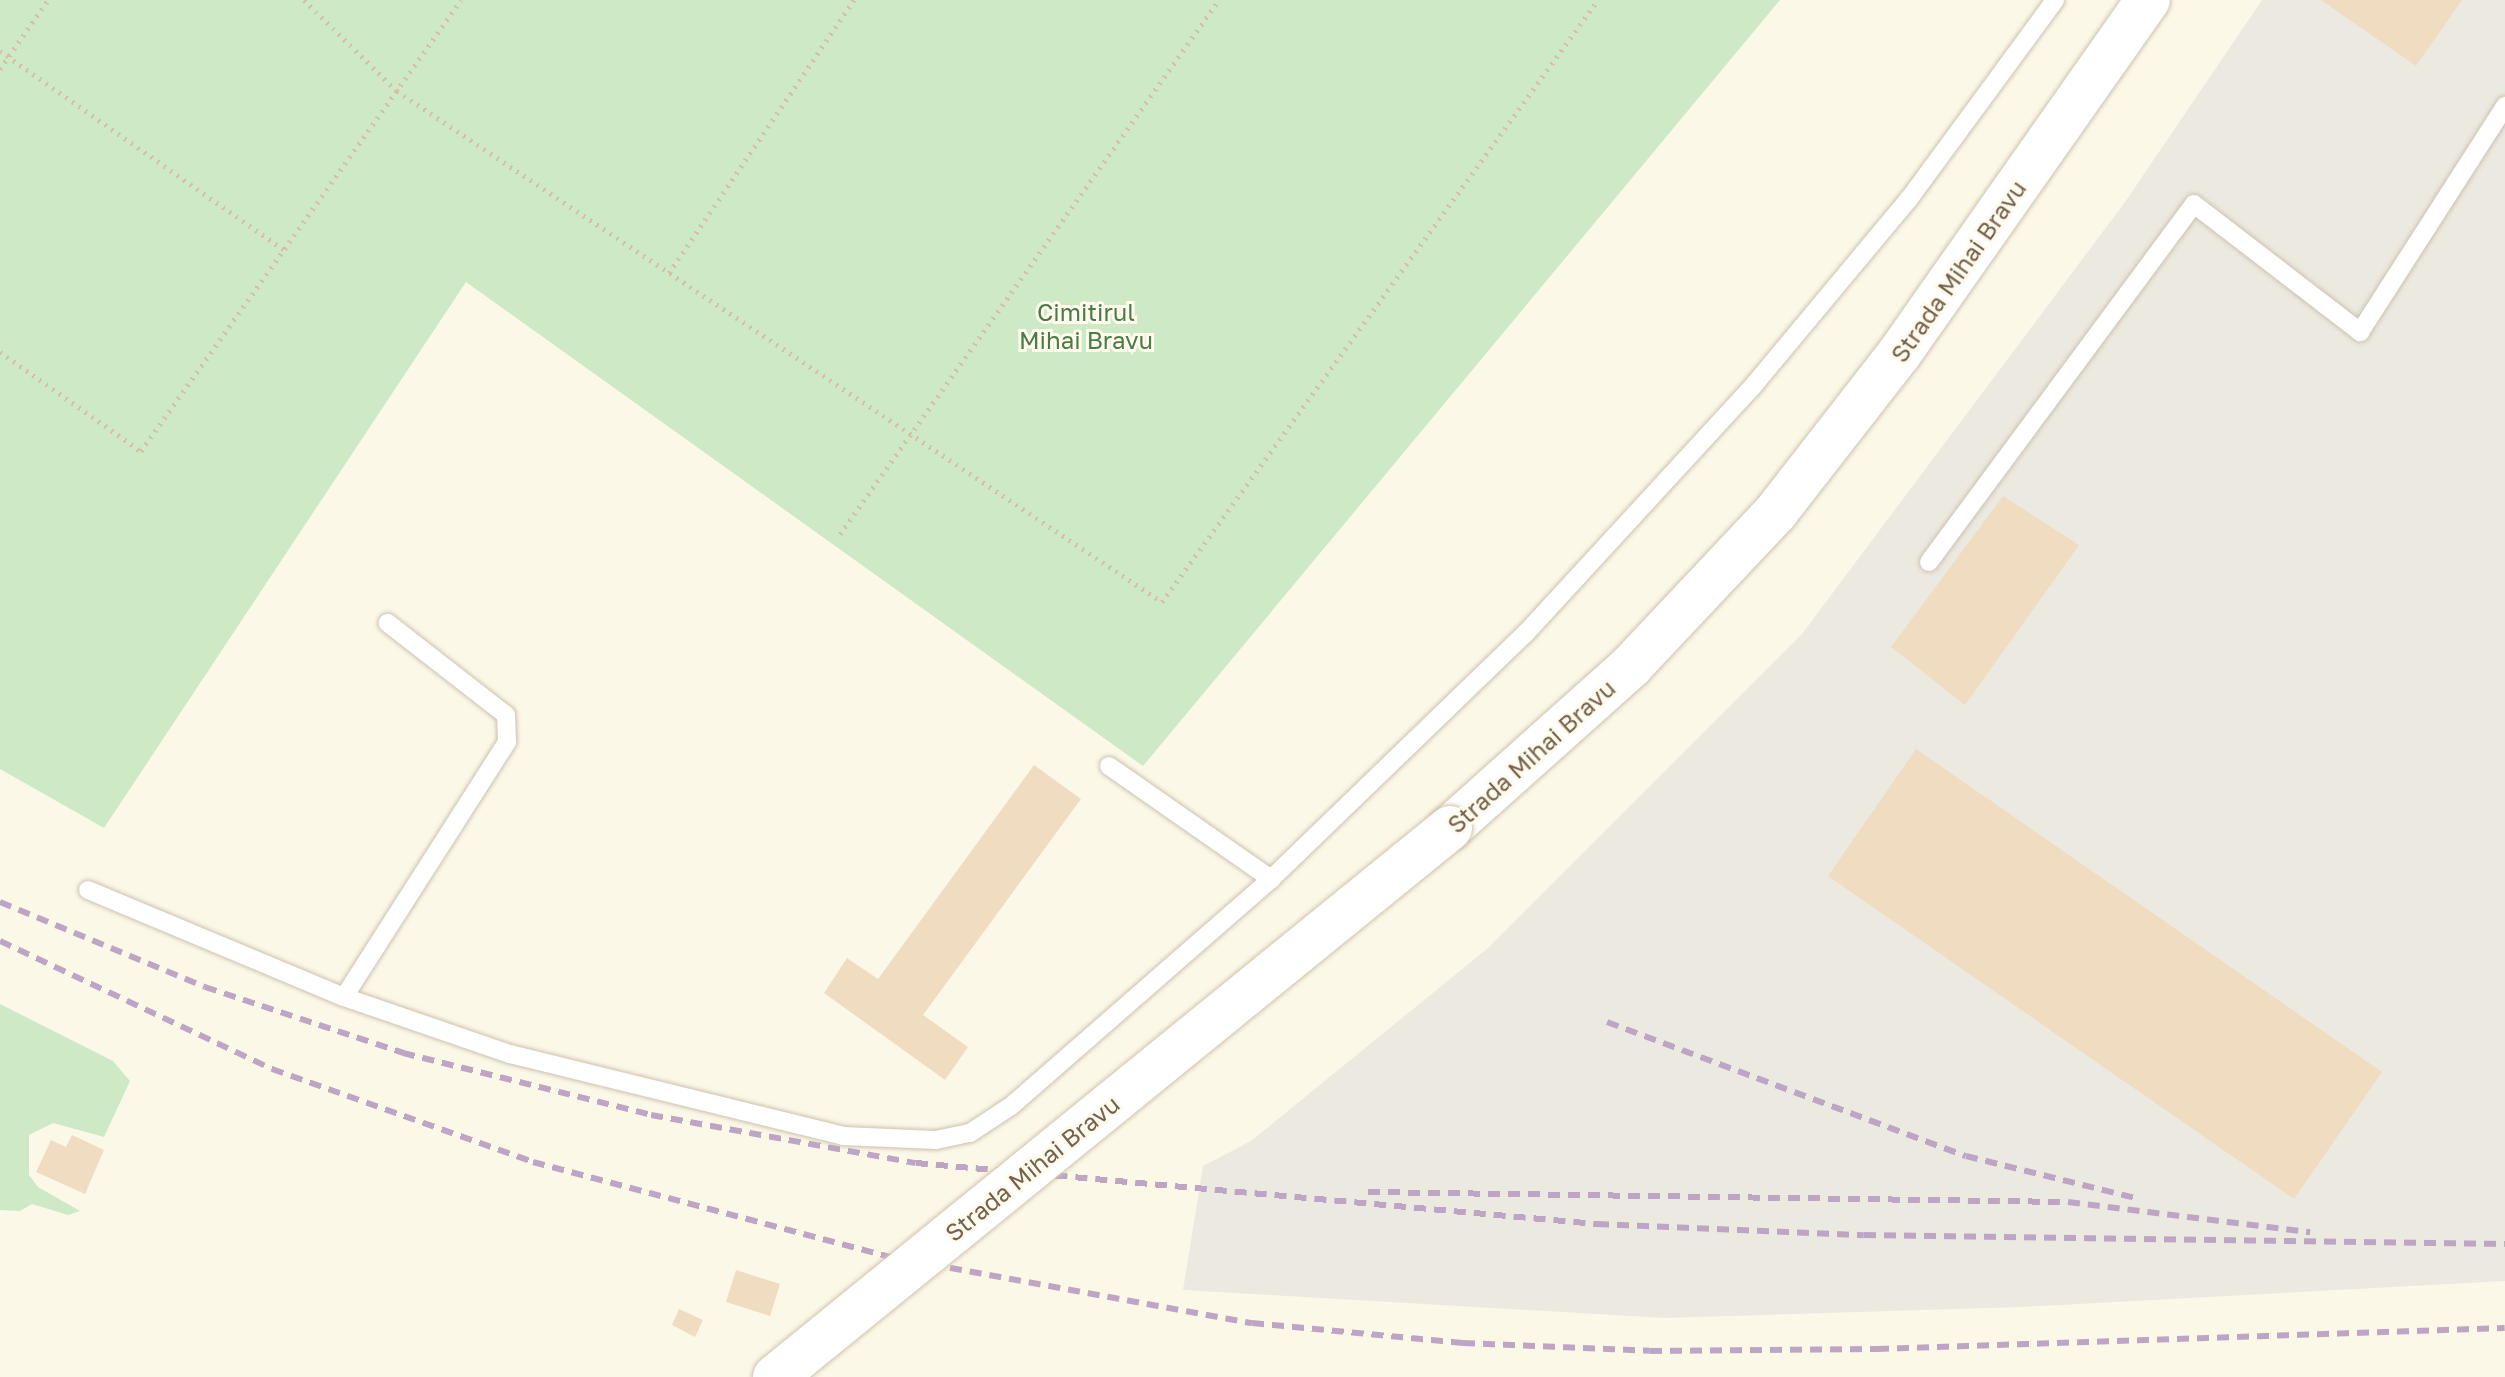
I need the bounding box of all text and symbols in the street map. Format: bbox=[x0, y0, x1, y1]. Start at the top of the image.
street label: Strada Mihai Bravu bbox=[1884, 174, 2032, 368]
park label: Cimitirul Mihai Bravu bbox=[1019, 298, 1153, 354]
street label: Strada Mihai Bravu bbox=[1441, 673, 1621, 839]
street label: Strada Mihai Bravu bbox=[939, 1089, 1125, 1247]

